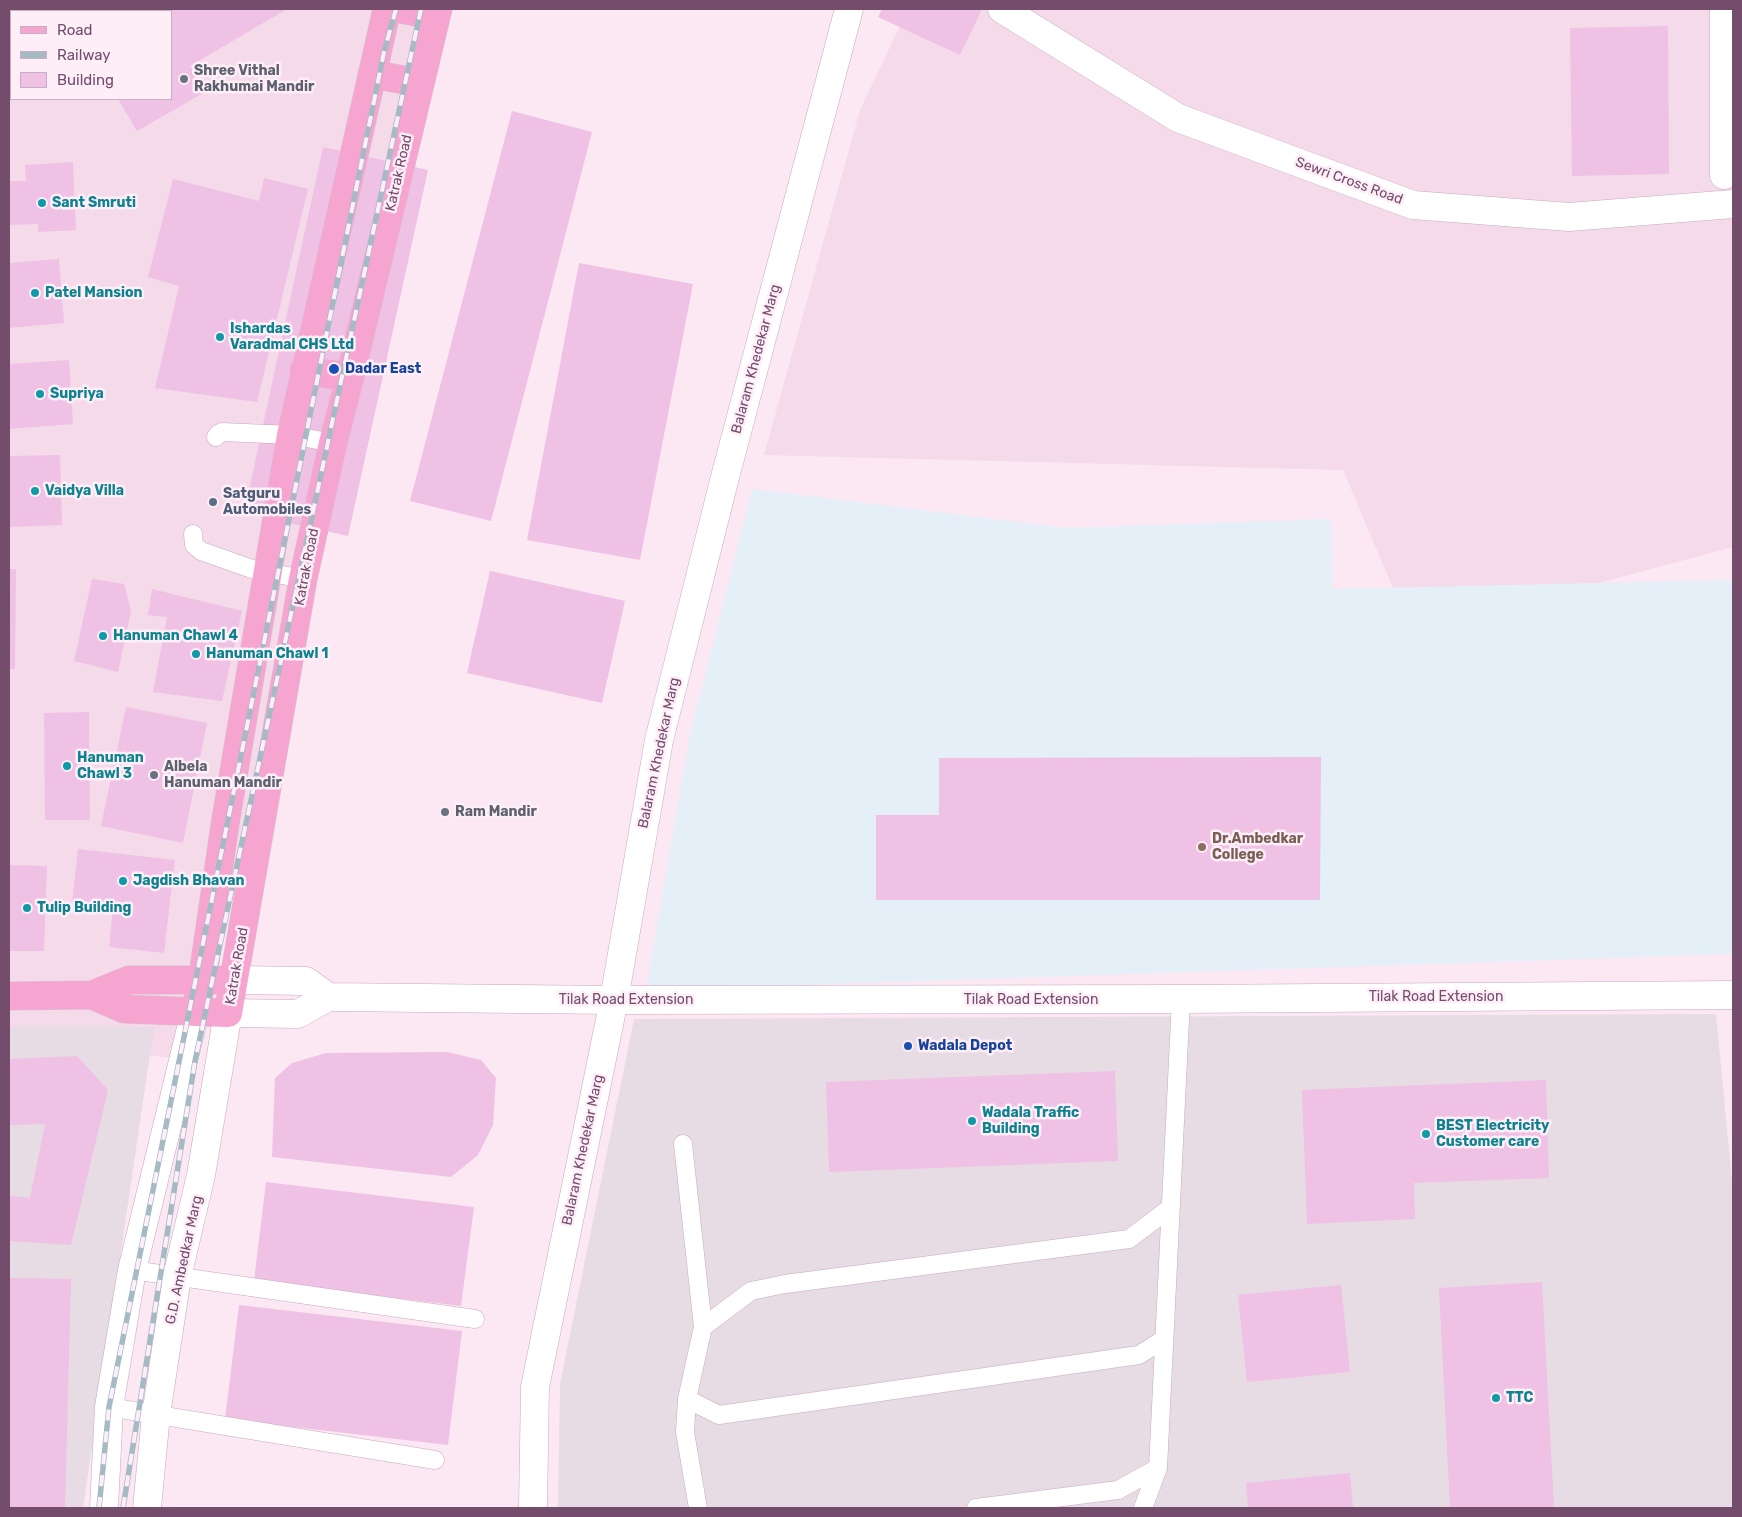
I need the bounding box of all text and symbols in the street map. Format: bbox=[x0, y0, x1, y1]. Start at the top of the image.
legend bbox=[10, 10, 172, 100]
text: Road bbox=[57, 21, 93, 39]
text: Railway bbox=[57, 46, 111, 64]
place label: Shree Vithal Rakhumai Mandir bbox=[194, 63, 314, 95]
text: Building bbox=[57, 71, 114, 89]
marker: Shree Vithal Rakhumai Mandir bbox=[178, 73, 190, 85]
street label: Katrak Road bbox=[382, 133, 416, 213]
street label: Sewri Cross Road bbox=[1293, 154, 1405, 208]
place label: Sant Smruti bbox=[52, 195, 136, 211]
marker: Sant Smruti bbox=[36, 197, 48, 209]
street label: Balaram Khedekar Marg bbox=[728, 282, 784, 436]
place label: Patel Mansion bbox=[45, 285, 142, 301]
marker: Patel Mansion bbox=[29, 287, 41, 299]
place label: Ishardas Varadmal CHS Ltd bbox=[230, 321, 354, 354]
marker: Ishardas Varadmal CHS Ltd bbox=[214, 331, 226, 343]
place label: Dadar East bbox=[345, 361, 421, 377]
marker: Dadar East bbox=[327, 362, 341, 376]
place label: Supriya bbox=[50, 386, 104, 402]
marker: Supriya bbox=[34, 388, 46, 400]
place label: Vaidya Villa bbox=[45, 483, 124, 499]
marker: Vaidya Villa bbox=[29, 485, 41, 497]
place label: Satguru Automobiles bbox=[223, 486, 311, 518]
marker: Satguru Automobiles bbox=[207, 496, 219, 508]
street label: Katrak Road bbox=[291, 527, 323, 607]
place label: Hanuman Chawl 4 bbox=[113, 628, 238, 644]
marker: Hanuman Chawl 4 bbox=[97, 630, 109, 642]
place label: Hanuman Chawl 1 bbox=[206, 646, 328, 662]
marker: Hanuman Chawl 1 bbox=[190, 648, 202, 660]
street label: Balaram Khedekar Marg bbox=[635, 676, 683, 830]
place label: Hanuman Chawl 3 bbox=[77, 750, 144, 782]
place label: Albela Hanuman Mandir bbox=[164, 759, 282, 792]
marker: Hanuman Chawl 3 bbox=[61, 760, 73, 772]
marker: Albela Hanuman Mandir bbox=[148, 769, 160, 781]
place label: Ram Mandir bbox=[455, 804, 537, 820]
marker: Ram Mandir bbox=[439, 806, 451, 818]
place label: Dr.Ambedkar College bbox=[1212, 831, 1303, 864]
marker: Dr.Ambedkar College bbox=[1196, 841, 1208, 853]
place label: Jagdish Bhavan bbox=[133, 873, 244, 889]
marker: Jagdish Bhavan bbox=[117, 875, 129, 887]
place label: Tulip Building bbox=[37, 900, 131, 916]
marker: Tulip Building bbox=[21, 902, 33, 914]
street label: Katrak Road bbox=[222, 926, 252, 1006]
street label: Tilak Road Extension bbox=[1369, 989, 1503, 1005]
street label: Tilak Road Extension bbox=[559, 992, 693, 1008]
street label: Tilak Road Extension bbox=[964, 992, 1098, 1008]
place label: Wadala Depot bbox=[918, 1038, 1012, 1054]
marker: Wadala Depot bbox=[902, 1040, 914, 1052]
street label: Balaram Khedekar Marg bbox=[559, 1073, 607, 1227]
place label: Wadala Traffic Building bbox=[982, 1105, 1079, 1138]
marker: Wadala Traffic Building bbox=[966, 1115, 978, 1127]
place label: BEST Electricity Customer care bbox=[1436, 1118, 1549, 1150]
marker: BEST Electricity Customer care bbox=[1420, 1128, 1432, 1140]
street label: G.D. Ambedkar Marg bbox=[162, 1194, 206, 1326]
place label: TTC bbox=[1506, 1390, 1533, 1406]
marker: TTC bbox=[1490, 1392, 1502, 1404]

